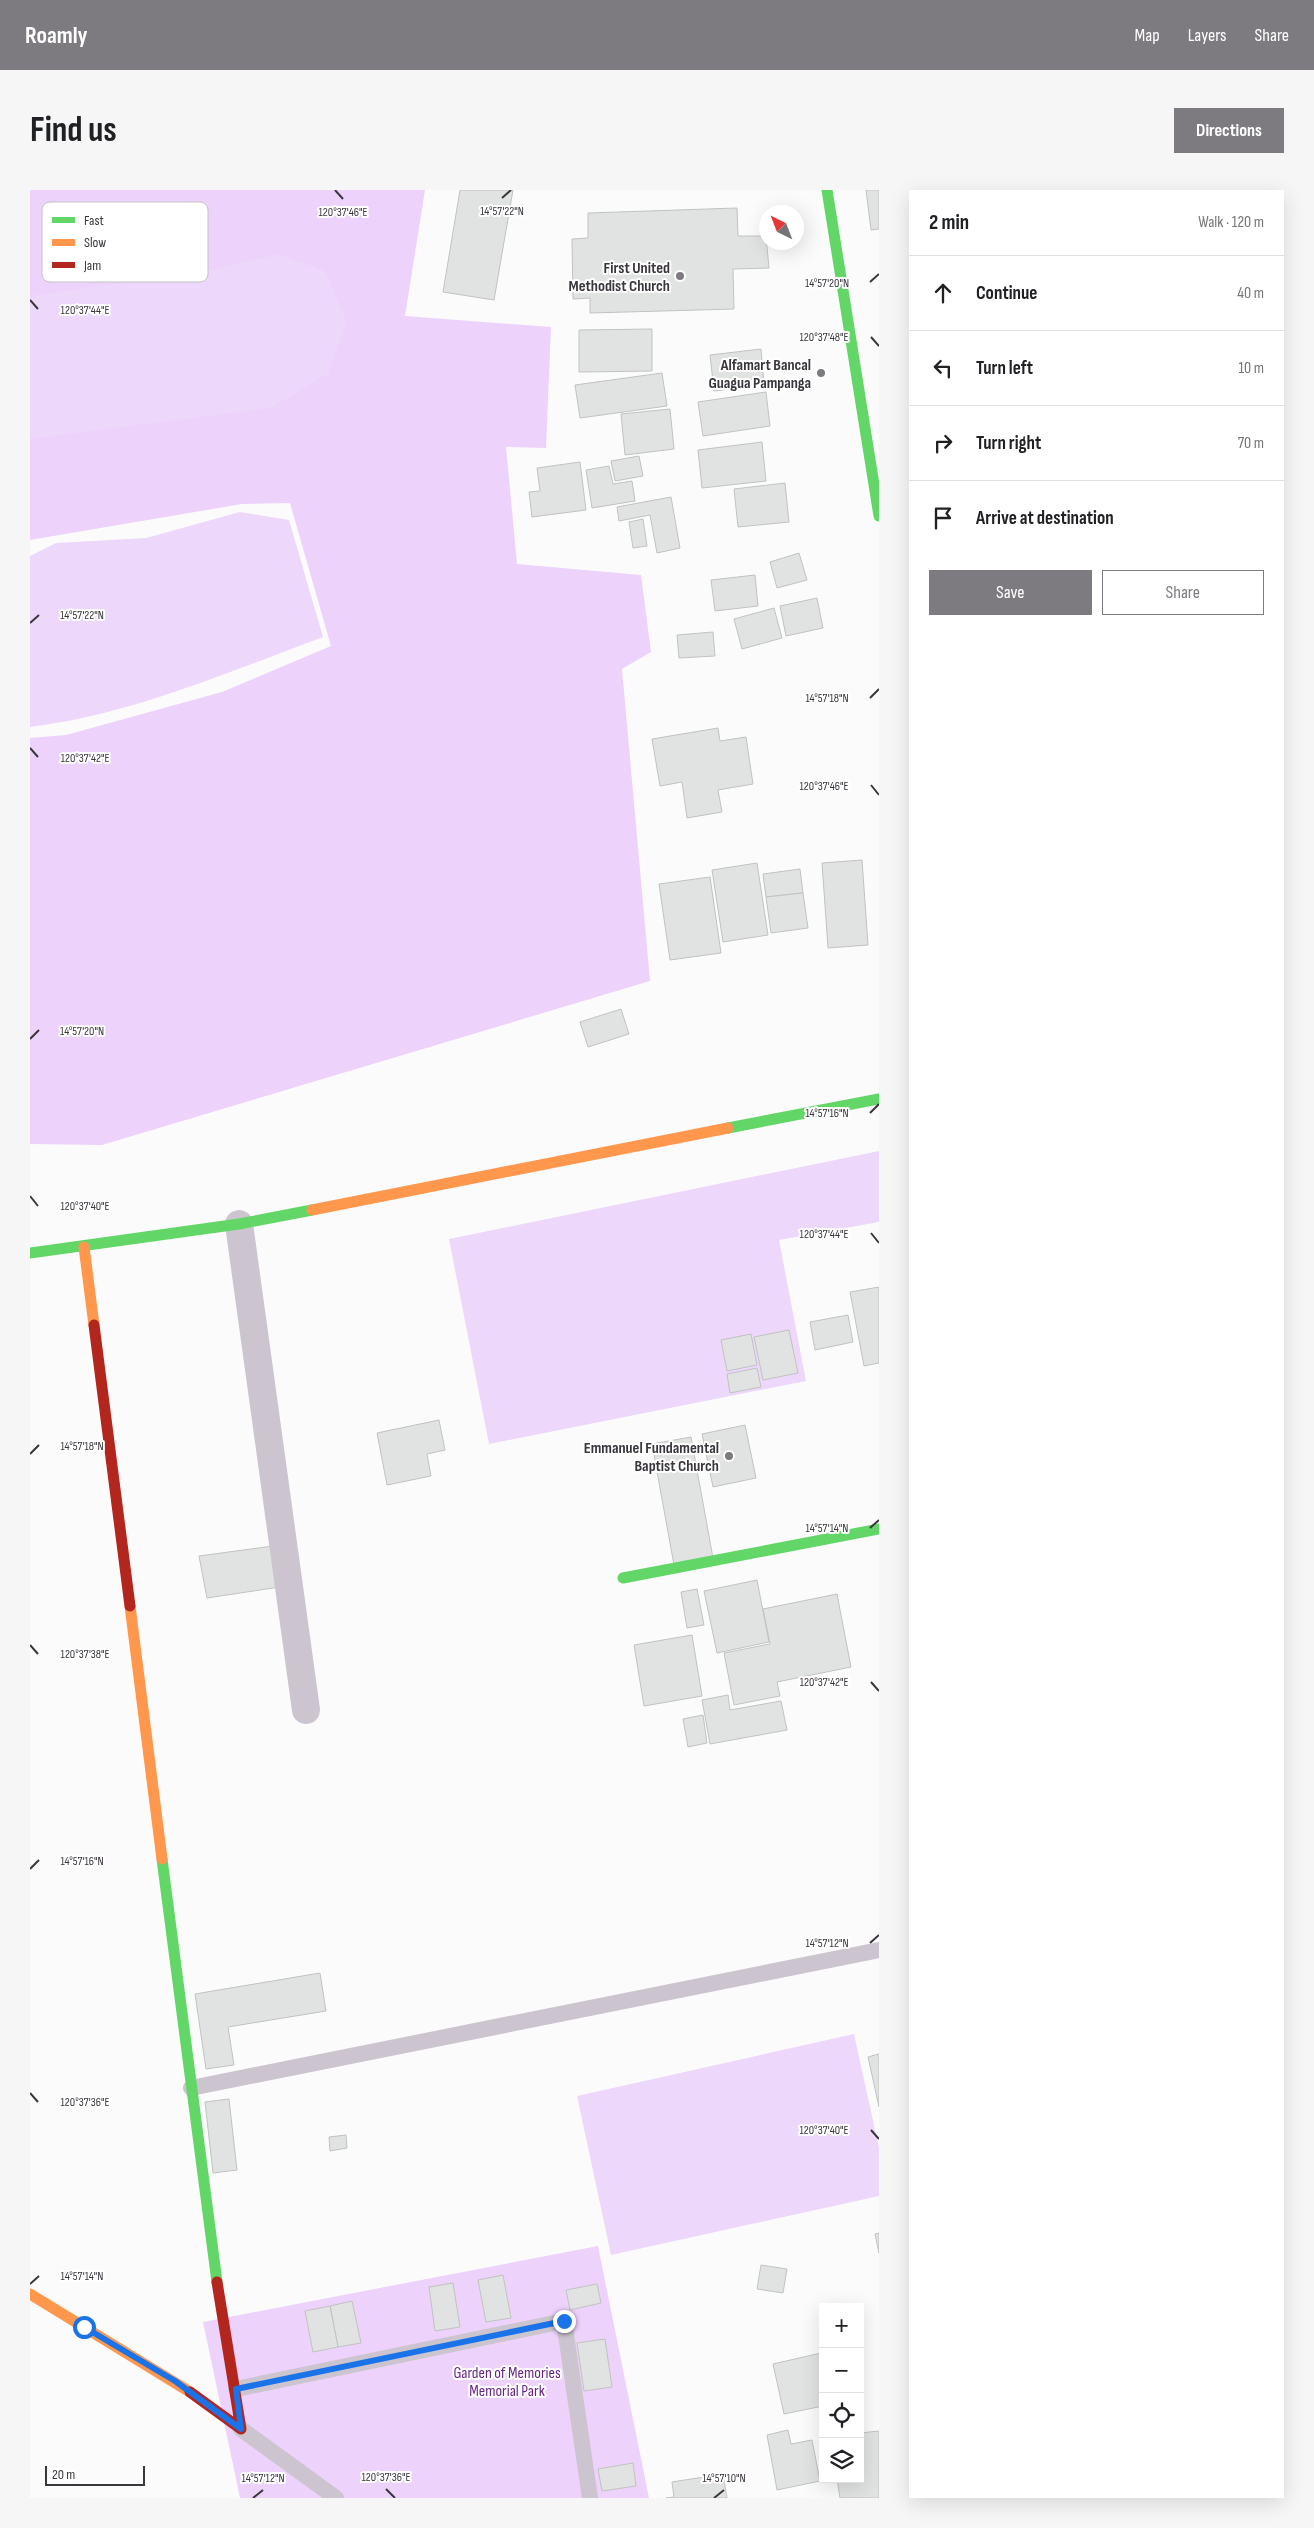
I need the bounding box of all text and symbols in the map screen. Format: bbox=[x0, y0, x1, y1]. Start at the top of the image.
text: Roamly bbox=[25, 21, 88, 50]
text: Map bbox=[1135, 25, 1160, 46]
text: Layers bbox=[1188, 25, 1227, 46]
text: Share bbox=[1255, 25, 1289, 46]
button: Directions bbox=[1174, 108, 1284, 153]
text: Find us bbox=[30, 109, 117, 152]
legend bbox=[42, 202, 208, 282]
text: 14°57'22"N bbox=[480, 204, 524, 219]
text: 120°37'46"E bbox=[319, 205, 368, 220]
north arrow bbox=[759, 205, 804, 250]
text: 2 min bbox=[929, 210, 969, 235]
text: Fast bbox=[84, 212, 104, 229]
text: Walk · 120 m bbox=[1198, 213, 1264, 232]
text: Slow bbox=[84, 234, 106, 251]
text: Jam bbox=[83, 257, 101, 274]
place label: First United Methodist Church bbox=[569, 259, 670, 296]
marker: First United Methodist Church bbox=[674, 270, 686, 282]
text: 14°57'20"N bbox=[805, 276, 849, 291]
icon: ahead bbox=[929, 279, 957, 307]
text: Continue bbox=[976, 282, 1037, 305]
text: 40 m bbox=[1237, 284, 1264, 303]
text: 120°37'44"E bbox=[61, 303, 109, 318]
text: 120°37'48"E bbox=[800, 330, 849, 345]
icon: left bbox=[929, 354, 957, 382]
place label: Alfamart Bancal Guagua Pampanga bbox=[708, 356, 811, 393]
text: Turn left bbox=[976, 357, 1033, 380]
text: 10 m bbox=[1238, 359, 1264, 378]
marker: Alfamart Bancal Guagua Pampanga bbox=[815, 367, 827, 379]
icon: right bbox=[929, 429, 957, 457]
text: Turn right bbox=[976, 432, 1041, 455]
text: 70 m bbox=[1238, 434, 1264, 453]
icon: arrive bbox=[929, 504, 957, 532]
text: Arrive at destination bbox=[976, 507, 1114, 530]
button: Save bbox=[929, 570, 1092, 615]
button: Share bbox=[1102, 570, 1264, 615]
text: 14°57'22"N bbox=[60, 608, 104, 623]
text: 14°57'18"N bbox=[805, 691, 849, 706]
text: 120°37'42"E bbox=[61, 751, 109, 766]
text: 120°37'46"E bbox=[800, 779, 849, 794]
text: 14°57'20"N bbox=[60, 1024, 104, 1039]
text: 14°57'16"N bbox=[805, 1106, 849, 1121]
text: 120°37'40"E bbox=[60, 1199, 110, 1214]
text: 120°37'44"E bbox=[800, 1227, 848, 1242]
text: 14°57'18"N bbox=[60, 1439, 104, 1454]
place label: Emmanuel Fundamental Baptist Church bbox=[584, 1439, 719, 1476]
marker: Emmanuel Fundamental Baptist Church bbox=[723, 1450, 735, 1462]
text: 14°57'14"N bbox=[806, 1521, 848, 1536]
text: 120°37'38"E bbox=[61, 1647, 110, 1662]
text: 120°37'42"E bbox=[800, 1675, 848, 1690]
text: 14°57'16"N bbox=[60, 1854, 104, 1869]
text: 14°57'12"N bbox=[805, 1936, 849, 1951]
text: 120°37'36"E bbox=[61, 2095, 110, 2110]
text: 120°37'40"E bbox=[799, 2123, 849, 2138]
text: 14°57'14"N bbox=[61, 2269, 103, 2284]
map controls bbox=[819, 2303, 864, 2483]
button: + bbox=[819, 2303, 864, 2348]
route end bbox=[553, 2310, 576, 2333]
route start bbox=[73, 2316, 96, 2339]
button: − bbox=[819, 2348, 864, 2393]
park label: Garden of Memories Memorial Park bbox=[453, 2364, 561, 2401]
button: locate bbox=[819, 2393, 864, 2438]
button: layers bbox=[819, 2438, 864, 2483]
scale bar bbox=[45, 2463, 145, 2486]
text: 20 m bbox=[52, 2466, 75, 2483]
text: 120°37'36"E bbox=[362, 2470, 411, 2485]
text: 14°57'12"N bbox=[241, 2471, 285, 2486]
text: 14°57'10"N bbox=[702, 2471, 746, 2486]

